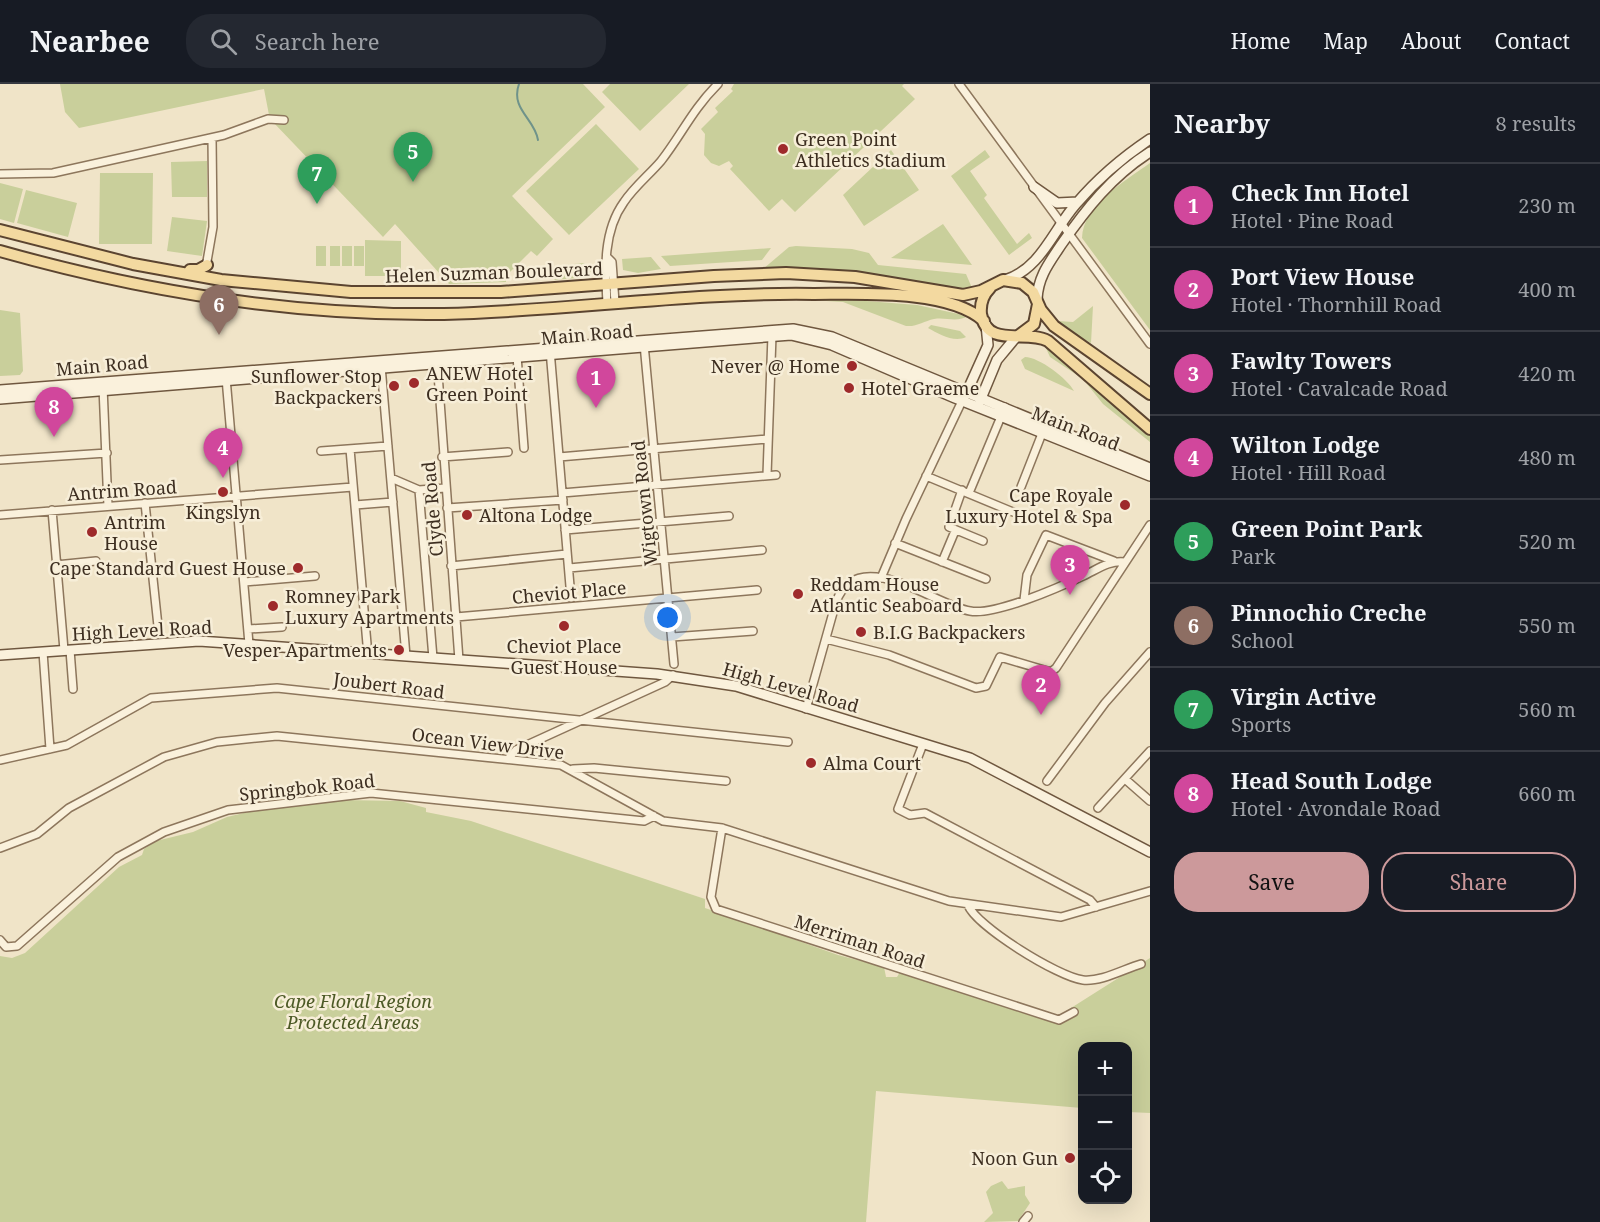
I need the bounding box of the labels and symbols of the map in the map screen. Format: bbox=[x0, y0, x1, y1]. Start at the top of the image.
place label: Green Point Athletics Stadium bbox=[795, 127, 946, 172]
pin: 5 bbox=[394, 132, 432, 182]
marker: Green Point Athletics Stadium bbox=[776, 142, 790, 156]
pin: 7 bbox=[298, 154, 336, 204]
street label: Helen Suzman Boulevard bbox=[385, 256, 603, 288]
pin: 6 bbox=[200, 286, 238, 335]
street label: Main Road bbox=[540, 318, 634, 350]
street label: Main Road bbox=[55, 349, 149, 381]
place label: Never @ Home bbox=[711, 354, 840, 378]
pin: 1 bbox=[576, 358, 616, 408]
marker: Never @ Home bbox=[845, 359, 859, 373]
place label: ANEW Hotel Green Point bbox=[426, 361, 533, 406]
place label: Sunflower Stop Backpackers bbox=[251, 364, 382, 409]
marker: ANEW Hotel Green Point bbox=[407, 376, 421, 390]
place label: Hotel Graeme bbox=[861, 376, 979, 400]
marker: Sunflower Stop Backpackers bbox=[387, 379, 401, 393]
marker: Hotel Graeme bbox=[842, 381, 856, 395]
pin: 8 bbox=[34, 388, 74, 437]
street label: Main Road bbox=[1029, 400, 1123, 456]
pin: 4 bbox=[204, 428, 242, 478]
street label: Wigtown Road bbox=[625, 439, 663, 567]
street label: Clyde Road bbox=[416, 460, 448, 558]
street label: Antrim Road bbox=[66, 474, 178, 506]
place label: Cape Royale Luxury Hotel & Spa bbox=[945, 483, 1113, 528]
marker: Kingslyn bbox=[216, 485, 230, 499]
marker: Cape Royale Luxury Hotel & Spa bbox=[1118, 498, 1132, 512]
place label: Kingslyn bbox=[185, 500, 261, 524]
place label: Altona Lodge bbox=[479, 503, 592, 527]
marker: Altona Lodge bbox=[460, 508, 474, 522]
place label: Antrim House bbox=[104, 510, 166, 555]
marker: Antrim House bbox=[85, 525, 99, 539]
pin: 3 bbox=[1050, 546, 1090, 595]
place label: Cape Standard Guest House bbox=[49, 556, 286, 580]
marker: Cape Standard Guest House bbox=[291, 561, 305, 575]
place label: Reddam House Atlantic Seaboard bbox=[810, 572, 963, 617]
street label: Cheviot Place bbox=[511, 575, 627, 609]
place label: Romney Park Luxury Apartments bbox=[285, 584, 454, 629]
marker: Reddam House Atlantic Seaboard bbox=[791, 587, 805, 601]
marker: Romney Park Luxury Apartments bbox=[266, 599, 280, 613]
your location bbox=[653, 603, 682, 632]
street label: High Level Road bbox=[71, 614, 213, 646]
marker: Cheviot Place Guest House bbox=[557, 619, 571, 633]
place label: B.I.G Backpackers bbox=[873, 620, 1025, 644]
marker: B.I.G Backpackers bbox=[854, 625, 868, 639]
place label: Cheviot Place Guest House bbox=[507, 634, 621, 679]
place label: Vesper Apartments bbox=[223, 638, 387, 662]
marker: Vesper Apartments bbox=[392, 643, 406, 657]
street label: High Level Road bbox=[720, 656, 862, 718]
street label: Joubert Road bbox=[331, 666, 446, 704]
pin: 2 bbox=[1022, 666, 1060, 715]
street label: Ocean View Drive bbox=[410, 722, 566, 764]
place label: Alma Court bbox=[823, 751, 921, 775]
marker: Alma Court bbox=[804, 756, 818, 770]
street label: Springbok Road bbox=[238, 768, 376, 806]
street label: Merriman Road bbox=[792, 909, 928, 973]
park label: Cape Floral Region Protected Areas bbox=[274, 989, 432, 1034]
place label: Noon Gun bbox=[971, 1146, 1058, 1170]
marker: Noon Gun bbox=[1063, 1151, 1077, 1165]

